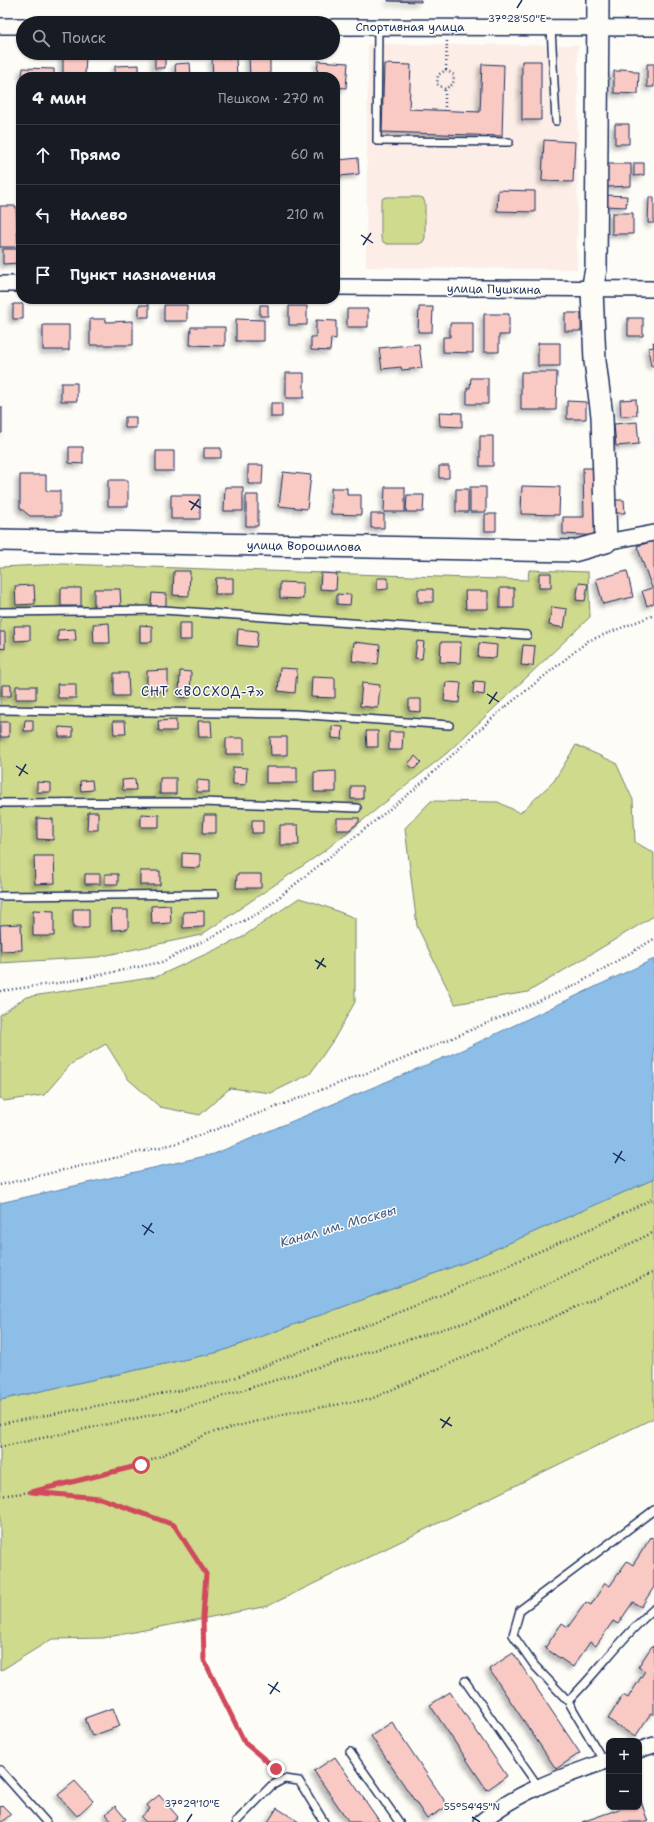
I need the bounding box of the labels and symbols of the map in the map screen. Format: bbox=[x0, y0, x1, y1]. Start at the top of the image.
text: 37°28'50"E bbox=[488, 12, 546, 25]
street label: Спортивная улица bbox=[355, 19, 465, 35]
street label: улица Пушкина bbox=[447, 280, 542, 298]
street label: улица Ворошилова bbox=[247, 537, 362, 555]
district label: СНТ «ВОСХОД-7» bbox=[141, 683, 265, 700]
water label: Канал им. Москвы bbox=[278, 1201, 398, 1251]
route start bbox=[132, 1456, 150, 1474]
route end bbox=[267, 1760, 285, 1778]
text: 37°29'10"E bbox=[164, 1797, 220, 1810]
text: 55°54'45"N bbox=[444, 1800, 500, 1813]

